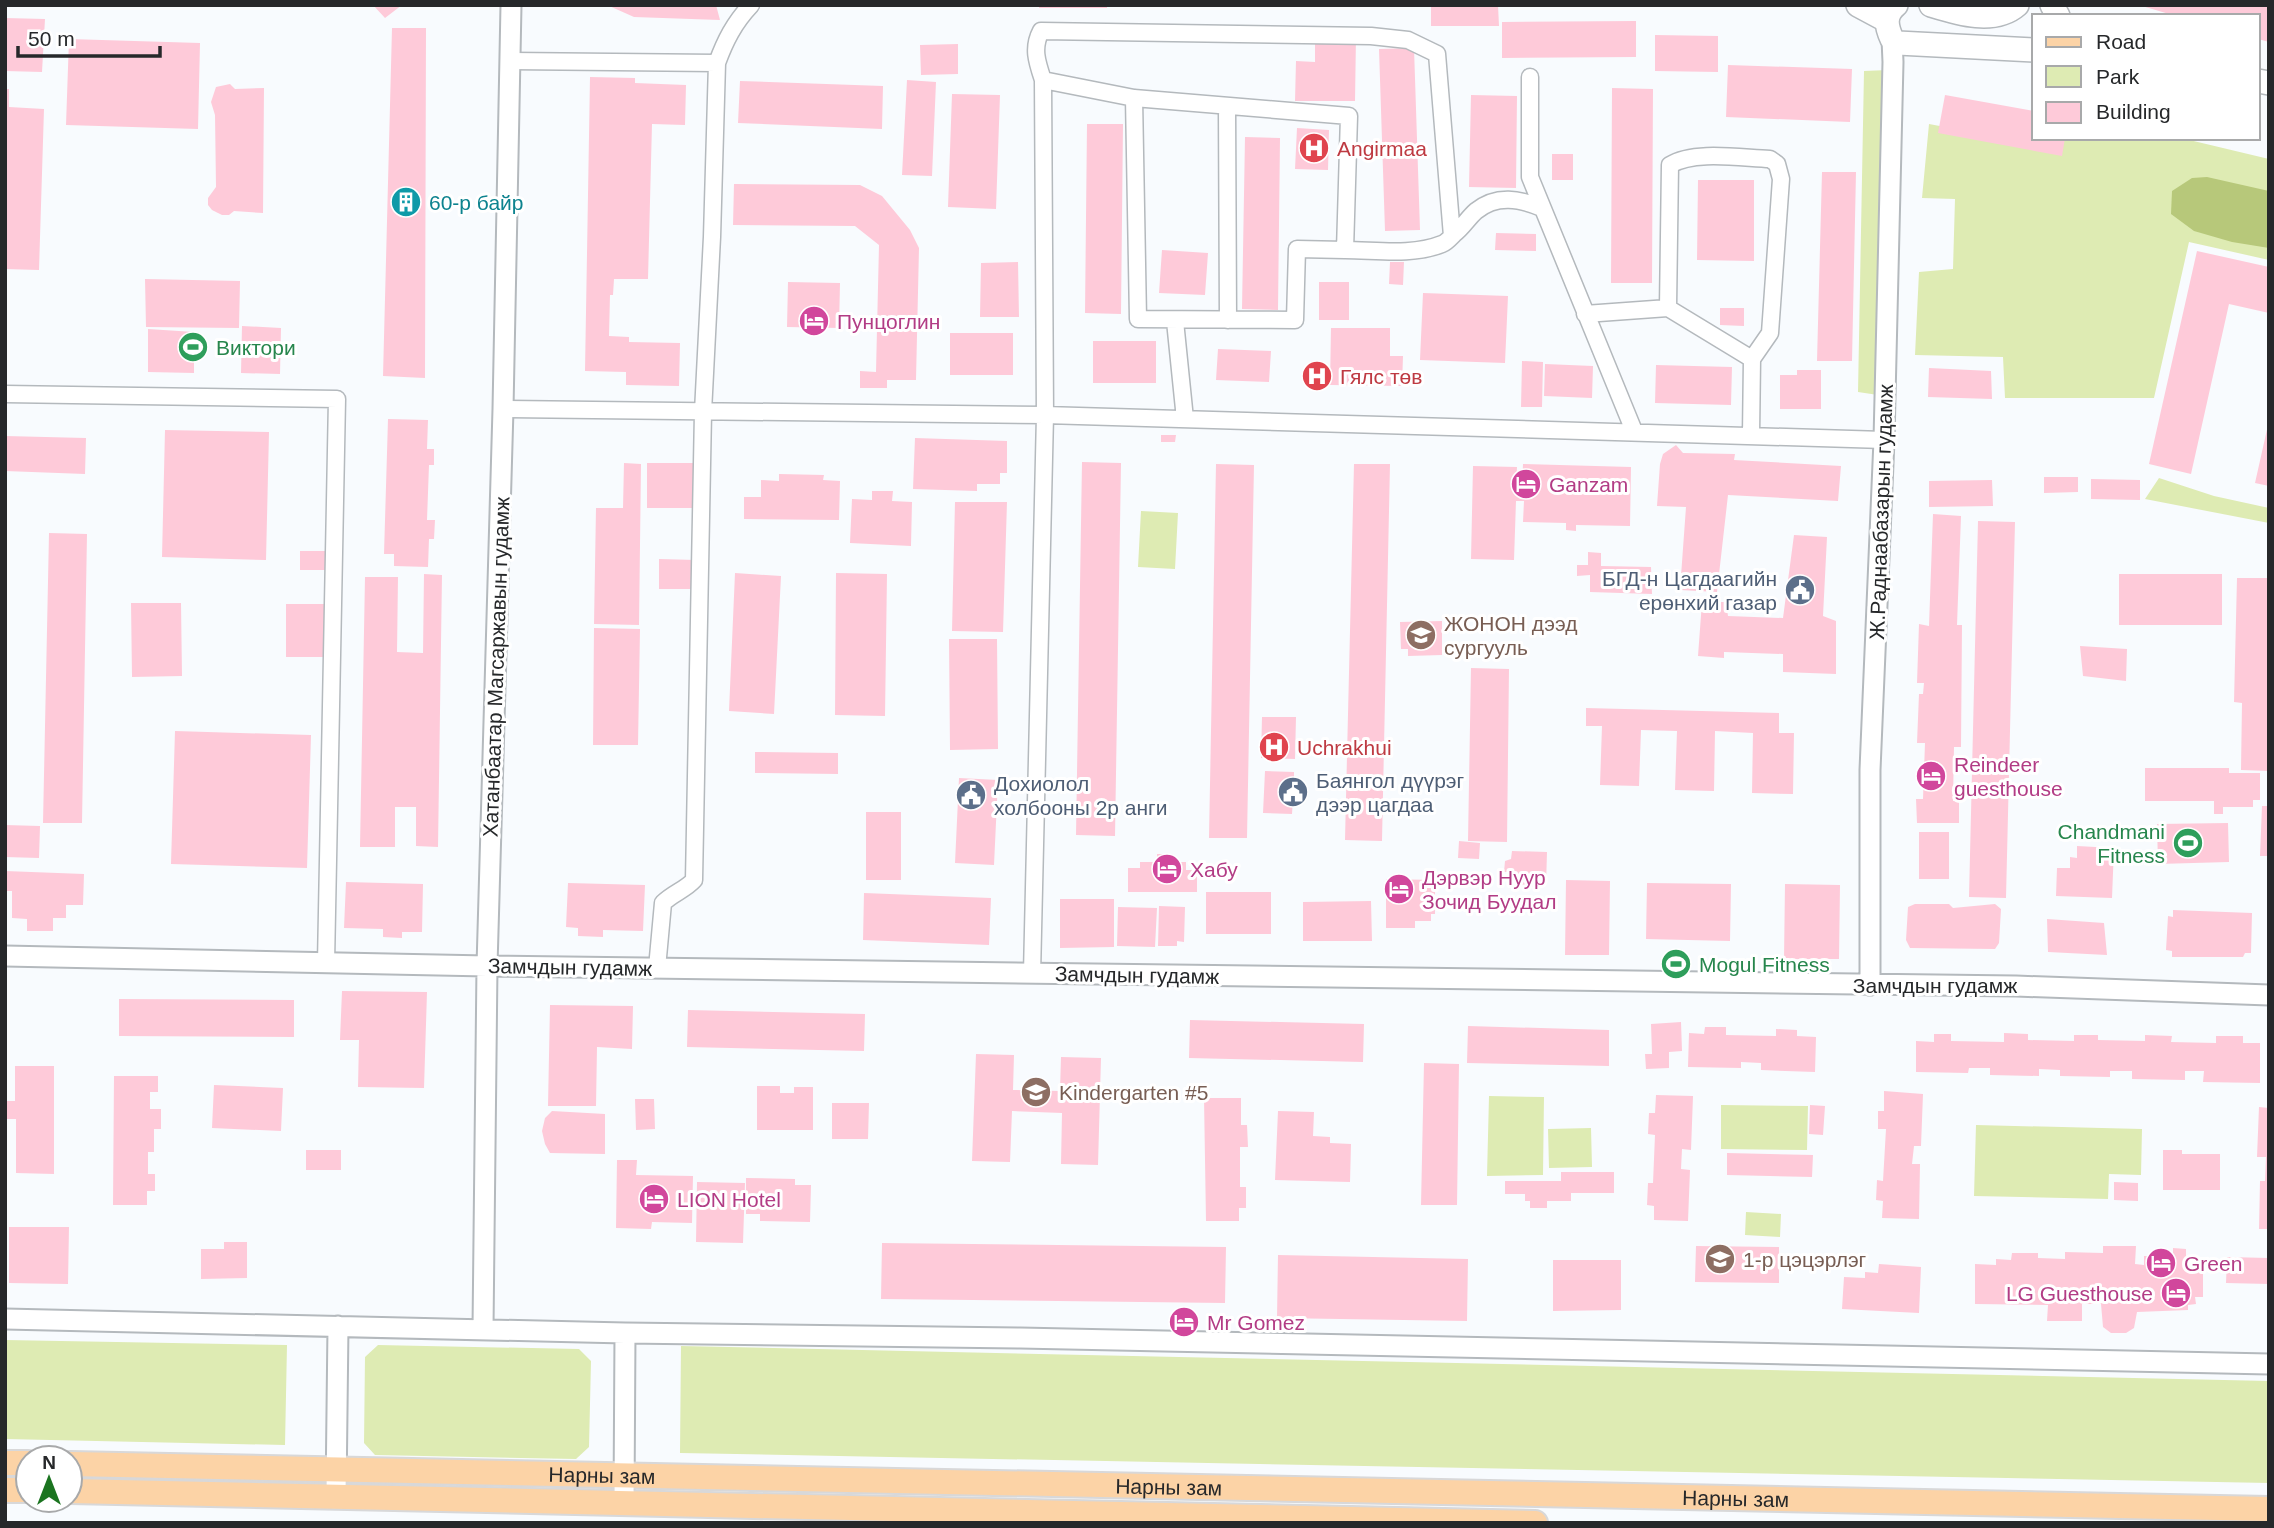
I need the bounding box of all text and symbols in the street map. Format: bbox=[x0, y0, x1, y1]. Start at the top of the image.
scale bar bbox=[18, 14, 159, 58]
legend bbox=[2032, 14, 2260, 140]
text: 50 m bbox=[28, 27, 75, 50]
text: Road bbox=[2096, 30, 2146, 53]
text: Park bbox=[2096, 65, 2140, 88]
text: Building bbox=[2096, 100, 2171, 123]
hospital icon: Angirmaa bbox=[1297, 131, 1331, 165]
place label: Angirmaa bbox=[1337, 137, 1427, 160]
building icon: 60-р байр bbox=[389, 185, 423, 219]
place label: 60-р байр bbox=[429, 191, 524, 214]
hotel icon: Пунцоглин bbox=[797, 304, 831, 338]
place label: Пунцоглин bbox=[837, 310, 940, 333]
sports icon: Виктори bbox=[176, 330, 210, 364]
place label: Виктори bbox=[216, 336, 296, 359]
hospital icon: Гялс төв bbox=[1300, 359, 1334, 393]
place label: Гялс төв bbox=[1340, 365, 1422, 388]
street label: Ж.Раднаабазарын гудамж bbox=[1865, 384, 1897, 640]
hotel icon: Ganzam bbox=[1509, 467, 1543, 501]
place label: Ganzam bbox=[1549, 473, 1628, 496]
street label: Хатанбаатар Магсаржавын гудамж bbox=[479, 496, 513, 838]
place label: БГД-н Цагдаагийн ерөнхий газар bbox=[1602, 567, 1777, 614]
public building icon: БГД-н Цагдаагийн ерөнхий газар bbox=[1783, 573, 1817, 607]
place label: ЖОНОН дээд сургууль bbox=[1444, 612, 1577, 659]
school or university icon: ЖОНОН дээд сургууль bbox=[1404, 618, 1438, 652]
hospital icon: Uchrakhui bbox=[1257, 730, 1291, 764]
place label: Uchrakhui bbox=[1297, 736, 1392, 759]
place label: Reindeer guesthouse bbox=[1954, 753, 2063, 800]
hotel icon: Reindeer guesthouse bbox=[1914, 759, 1948, 793]
place label: Баянгол дүүрэг дээр цагдаа bbox=[1316, 769, 1465, 816]
place label: Дохиолол холбооны 2р анги bbox=[994, 772, 1168, 819]
public building icon: Баянгол дүүрэг дээр цагдаа bbox=[1276, 775, 1310, 809]
public building icon: Дохиолол холбооны 2р анги bbox=[954, 778, 988, 812]
place label: Chandmani Fitness bbox=[2058, 820, 2165, 867]
sports icon: Chandmani Fitness bbox=[2171, 826, 2205, 860]
hotel icon: Хабу bbox=[1150, 852, 1184, 886]
place label: Хабу bbox=[1190, 858, 1238, 881]
place label: Дэрвэр Нуур Зочид Буудал bbox=[1422, 866, 1556, 913]
hotel icon: Дэрвэр Нуур Зочид Буудал bbox=[1382, 872, 1416, 906]
sports icon: Mogul Fitness bbox=[1659, 947, 1693, 981]
place label: Mogul Fitness bbox=[1699, 953, 1830, 976]
street label: Замчдын гудамж bbox=[488, 954, 652, 980]
street label: Замчдын гудамж bbox=[1055, 962, 1219, 988]
street label: Замчдын гудамж bbox=[1853, 974, 2017, 997]
school or university icon: Kindergarten #5 bbox=[1019, 1075, 1053, 1109]
place label: Kindergarten #5 bbox=[1059, 1081, 1208, 1104]
hotel icon: LION Hotel bbox=[637, 1182, 671, 1216]
place label: LION Hotel bbox=[677, 1188, 781, 1211]
school or university icon: 1-р цэцэрлэг bbox=[1703, 1242, 1737, 1276]
hotel icon: Green bbox=[2144, 1246, 2178, 1280]
place label: 1-р цэцэрлэг bbox=[1743, 1248, 1867, 1271]
place label: Green bbox=[2184, 1252, 2242, 1275]
hotel icon: LG Guesthouse bbox=[2159, 1276, 2193, 1310]
place label: LG Guesthouse bbox=[2006, 1282, 2153, 1305]
hotel icon: Mr Gomez bbox=[1167, 1305, 1201, 1339]
place label: Mr Gomez bbox=[1207, 1311, 1305, 1334]
north arrow bbox=[14, 1444, 84, 1514]
text: N bbox=[42, 1452, 56, 1473]
street label: Нарны зам bbox=[548, 1462, 656, 1487]
street label: Нарны зам bbox=[1115, 1474, 1222, 1499]
street label: Нарны зам bbox=[1682, 1485, 1789, 1511]

